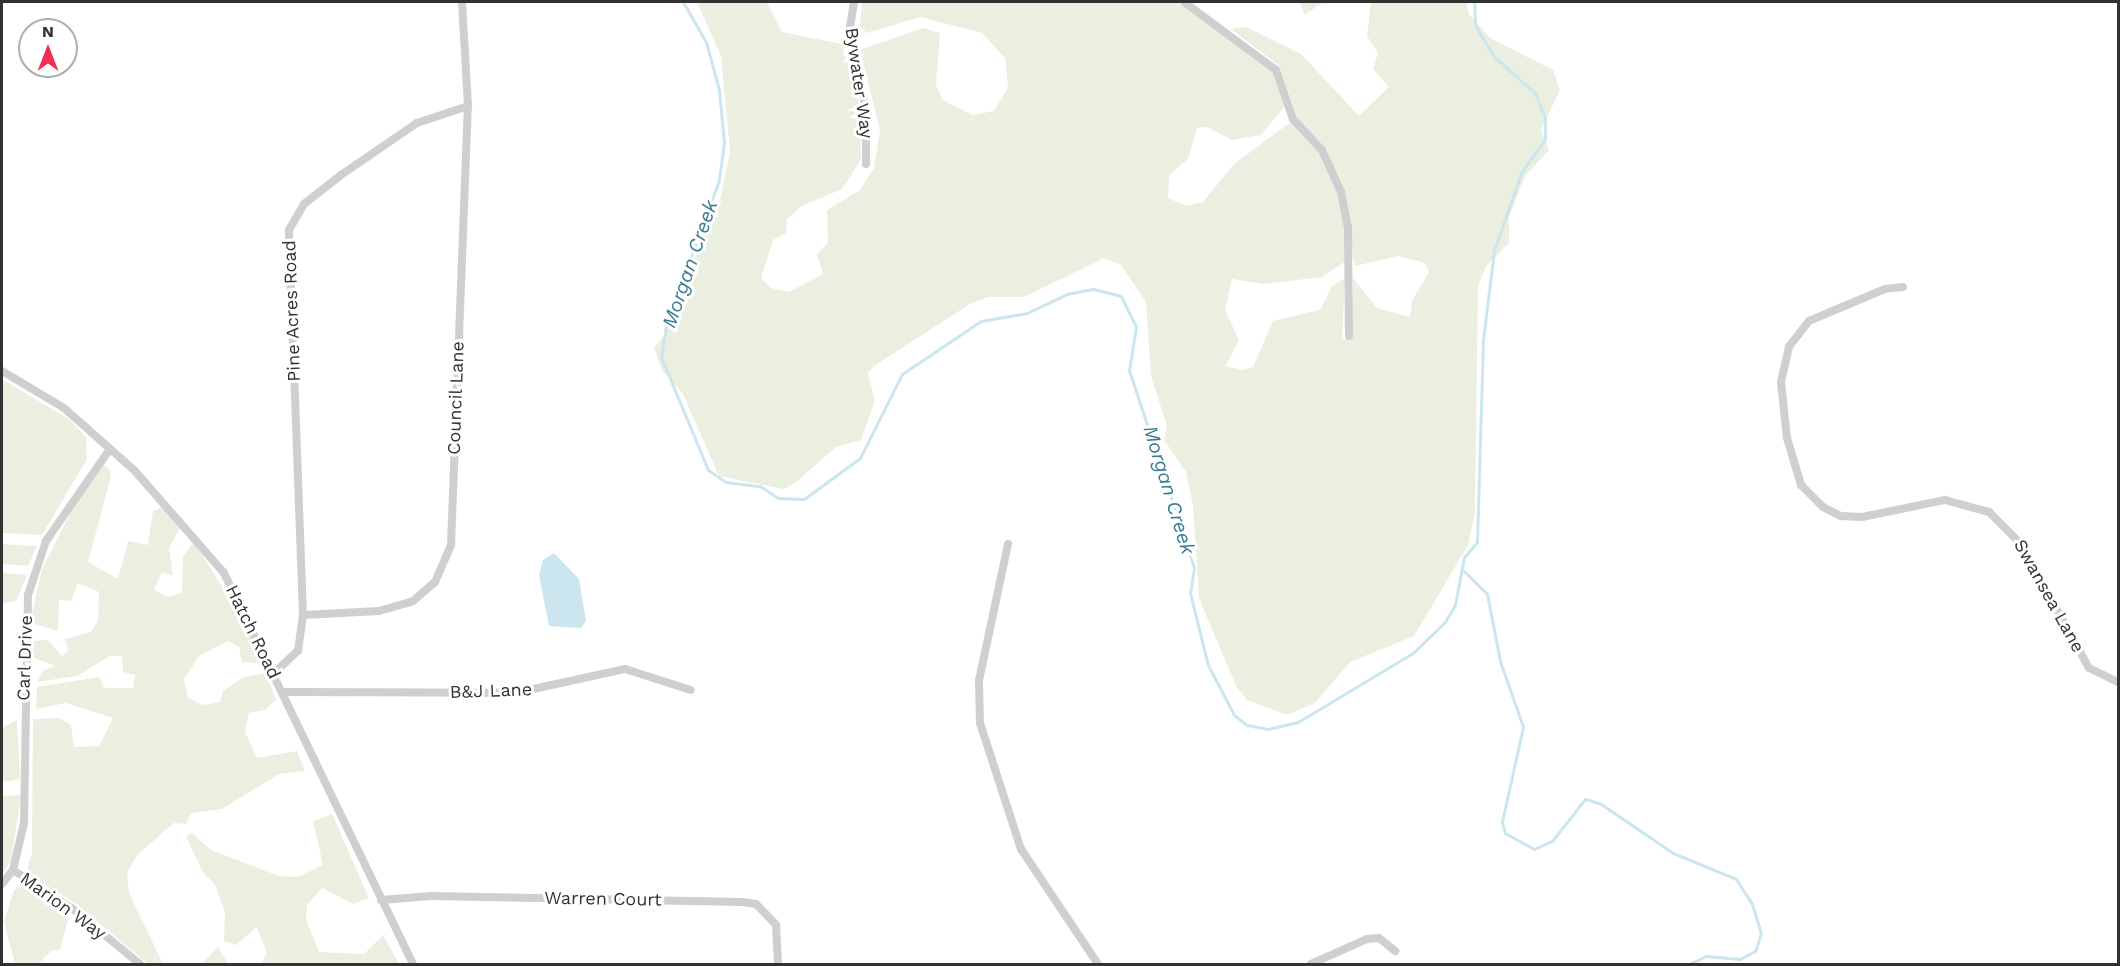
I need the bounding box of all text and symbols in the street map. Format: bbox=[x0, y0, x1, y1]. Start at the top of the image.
north arrow bbox=[18, 18, 78, 78]
text: N bbox=[42, 22, 54, 41]
street label: Bywater Way bbox=[840, 26, 878, 140]
water label: Morgan Creek bbox=[657, 197, 723, 331]
street label: Pine Acres Road bbox=[279, 240, 305, 382]
street label: Council Lane bbox=[443, 340, 469, 456]
water label: Morgan Creek bbox=[1138, 423, 1200, 557]
street label: Swansea Lane bbox=[2009, 535, 2089, 657]
street label: Hatch Road bbox=[221, 582, 285, 682]
street label: Carl Drive bbox=[13, 615, 37, 701]
street label: B&J Lane bbox=[449, 679, 533, 703]
street label: Marion Way bbox=[16, 868, 110, 944]
street label: Warren Court bbox=[544, 887, 662, 911]

